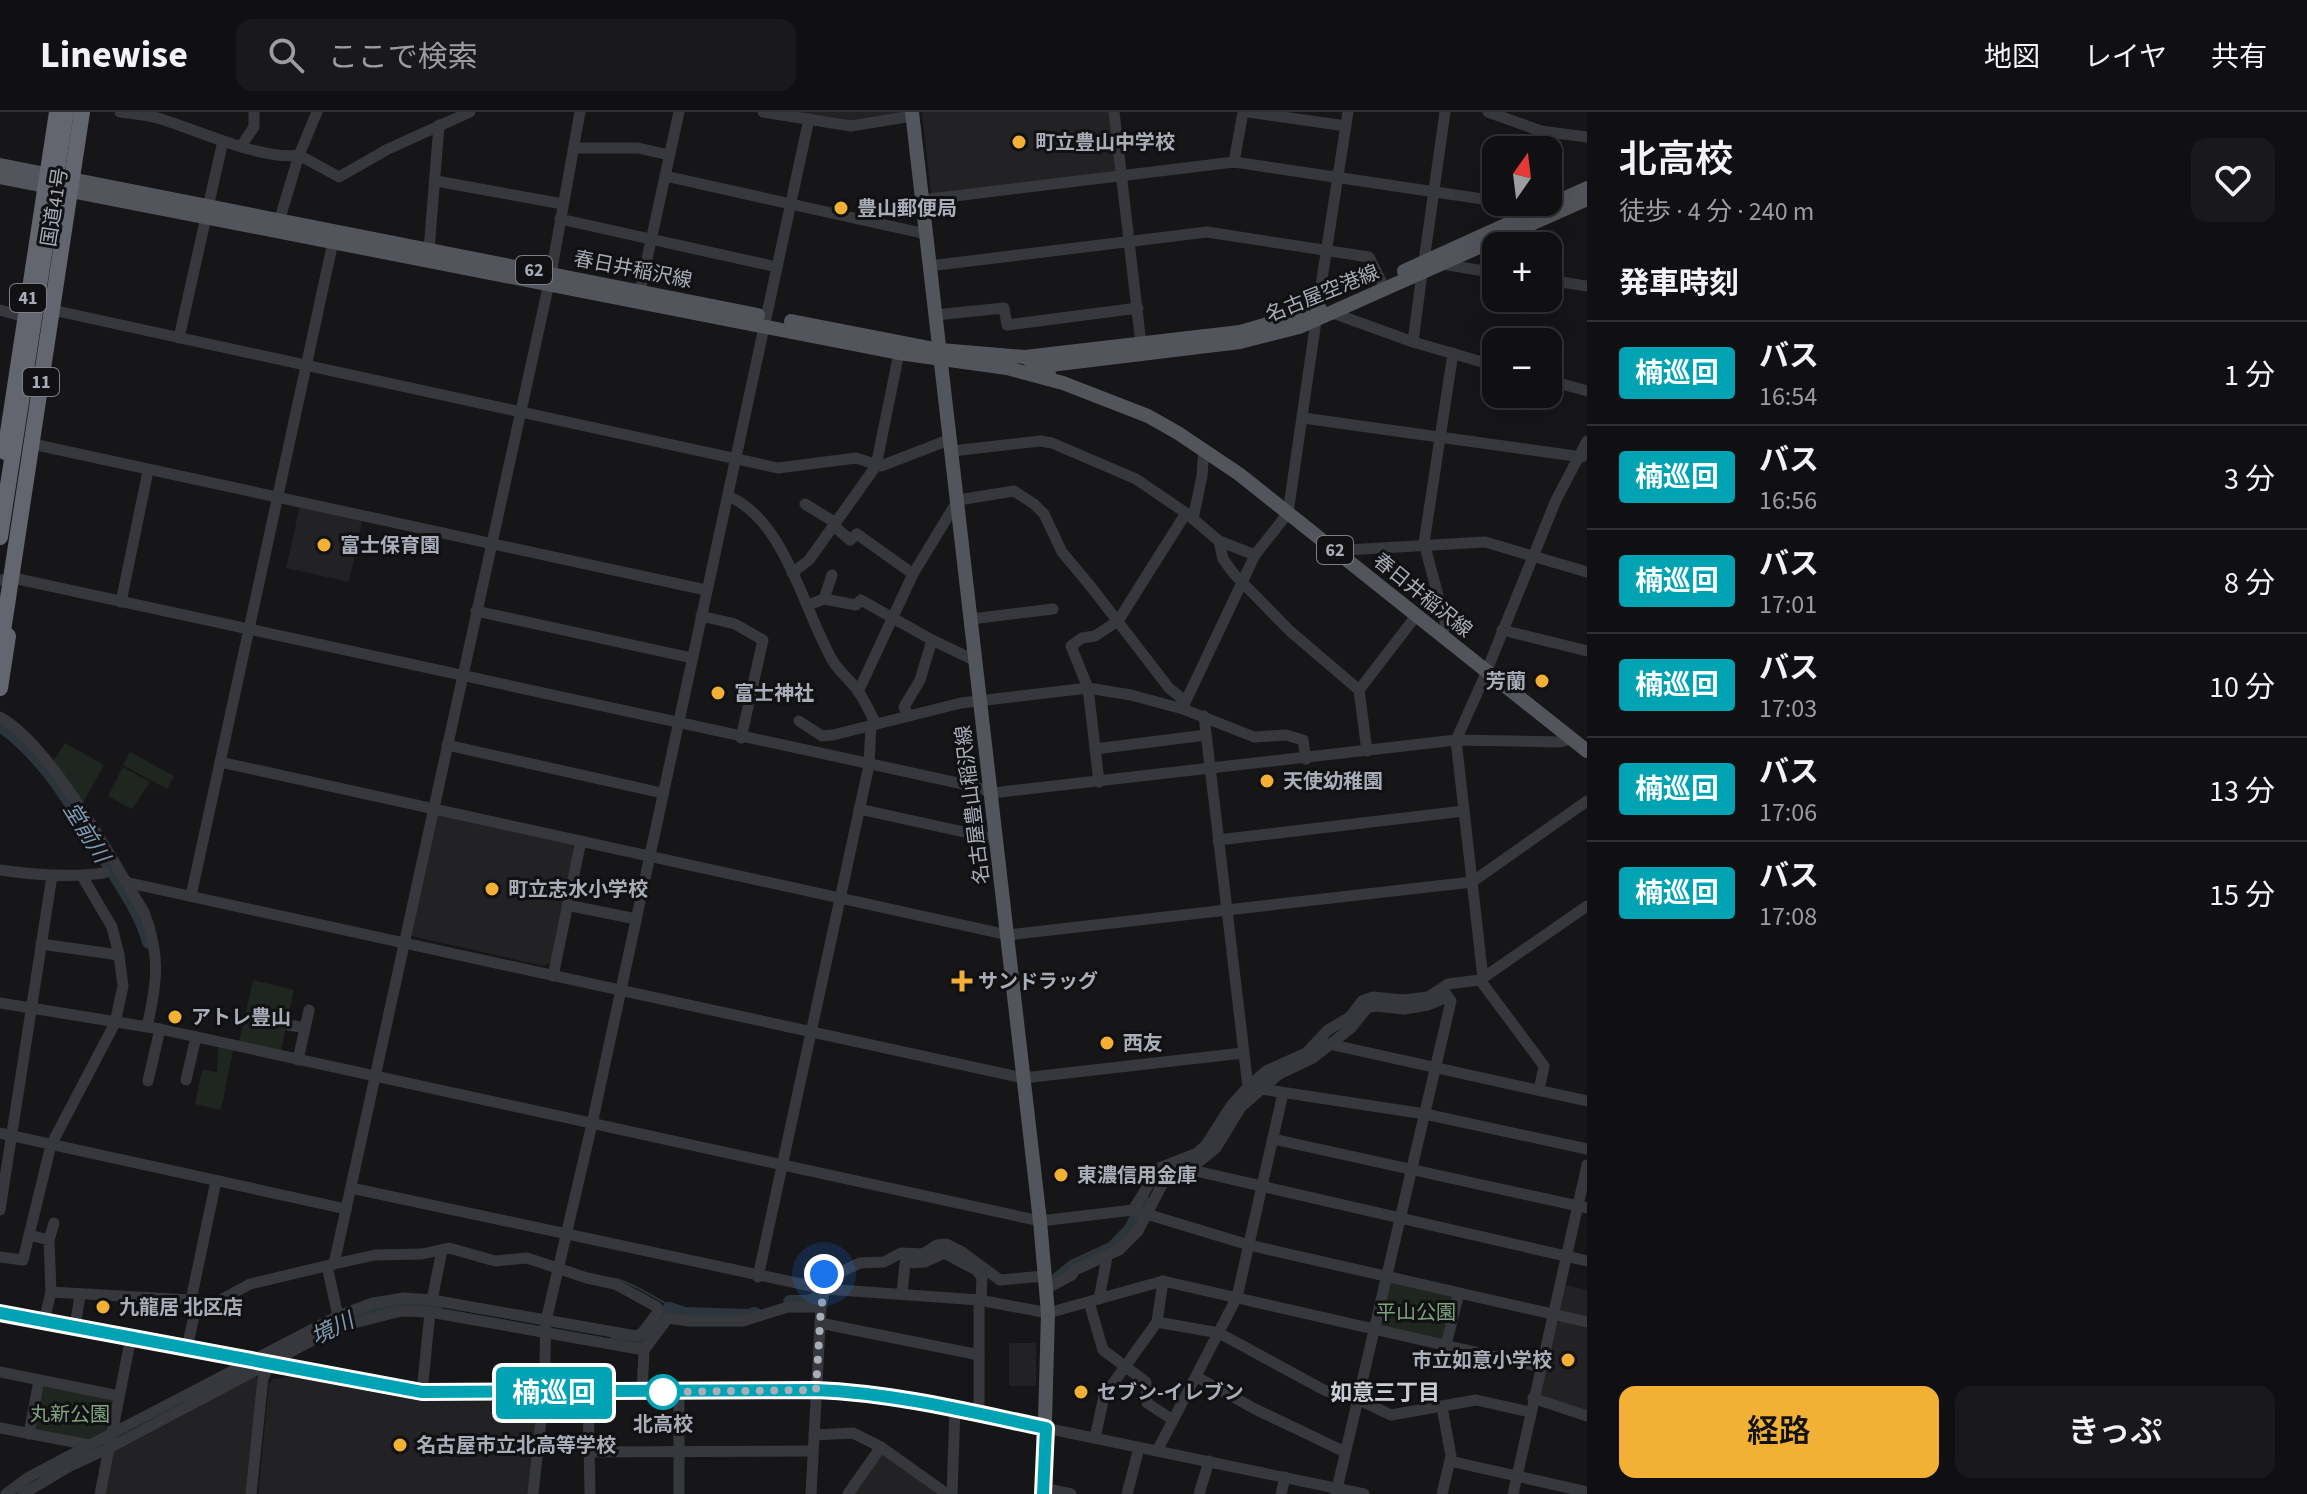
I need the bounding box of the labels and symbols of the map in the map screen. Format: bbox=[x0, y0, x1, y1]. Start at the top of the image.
place label: 町立豊山中学校 bbox=[1035, 129, 1175, 157]
marker: 町立豊山中学校 bbox=[1010, 133, 1028, 151]
north arrow bbox=[1482, 136, 1562, 216]
street label: 国道41号 bbox=[35, 166, 75, 249]
place label: 豊山郵便局 bbox=[857, 195, 957, 223]
marker: 豊山郵便局 bbox=[832, 199, 850, 217]
street label: 春日井稲沢線 bbox=[571, 245, 694, 295]
road number: 62 bbox=[516, 256, 552, 284]
street label: 名古屋空港線 bbox=[1261, 258, 1383, 329]
road number: 41 bbox=[10, 284, 46, 312]
road number: 11 bbox=[23, 368, 59, 396]
place label: 富士保育園 bbox=[340, 532, 440, 560]
marker: 富士保育園 bbox=[315, 536, 333, 554]
road number: 62 bbox=[1317, 536, 1353, 564]
street label: 春日井稲沢線 bbox=[1367, 547, 1478, 644]
place label: 芳蘭 bbox=[1486, 668, 1526, 696]
marker: 芳蘭 bbox=[1533, 672, 1551, 690]
place label: 富士神社 bbox=[734, 680, 814, 708]
marker: 富士神社 bbox=[709, 684, 727, 702]
street label: 名古屋豊山稲沢線 bbox=[949, 724, 997, 886]
place label: 天使幼稚園 bbox=[1283, 768, 1383, 796]
marker: 天使幼稚園 bbox=[1258, 772, 1276, 790]
water label: 堂前川 bbox=[55, 796, 118, 871]
place label: 町立志水小学校 bbox=[508, 876, 648, 904]
marker: 町立志水小学校 bbox=[483, 880, 501, 898]
place label: サンドラッグ bbox=[978, 968, 1098, 996]
marker: サンドラッグ bbox=[953, 972, 971, 990]
place label: アトレ豊山 bbox=[191, 1004, 291, 1032]
marker: アトレ豊山 bbox=[166, 1008, 184, 1026]
place label: 西友 bbox=[1123, 1030, 1163, 1058]
marker: 西友 bbox=[1098, 1034, 1116, 1052]
place label: 東濃信用金庫 bbox=[1077, 1162, 1197, 1190]
marker: 東濃信用金庫 bbox=[1052, 1166, 1070, 1184]
your location bbox=[804, 1254, 844, 1294]
place label: 九龍居 北区店 bbox=[119, 1294, 243, 1322]
marker: 九龍居 北区店 bbox=[94, 1298, 112, 1316]
park label: 平山公園 bbox=[1376, 1299, 1456, 1327]
water label: 境川 bbox=[306, 1304, 361, 1353]
place label: 市立如意小学校 bbox=[1412, 1347, 1552, 1375]
marker: 市立如意小学校 bbox=[1559, 1351, 1577, 1369]
line badge: 楠巡回 bbox=[508, 1367, 600, 1419]
marker: 北高校 bbox=[646, 1375, 680, 1409]
district label: 如意三丁目 bbox=[1330, 1377, 1440, 1409]
place label: セブン-イレブン bbox=[1097, 1379, 1244, 1407]
marker: セブン-イレブン bbox=[1072, 1383, 1090, 1401]
park label: 丸新公園 bbox=[30, 1401, 110, 1429]
place label: 北高校 bbox=[633, 1411, 693, 1439]
place label: 名古屋市立北高等学校 bbox=[416, 1432, 616, 1460]
marker: 名古屋市立北高等学校 bbox=[391, 1436, 409, 1454]

